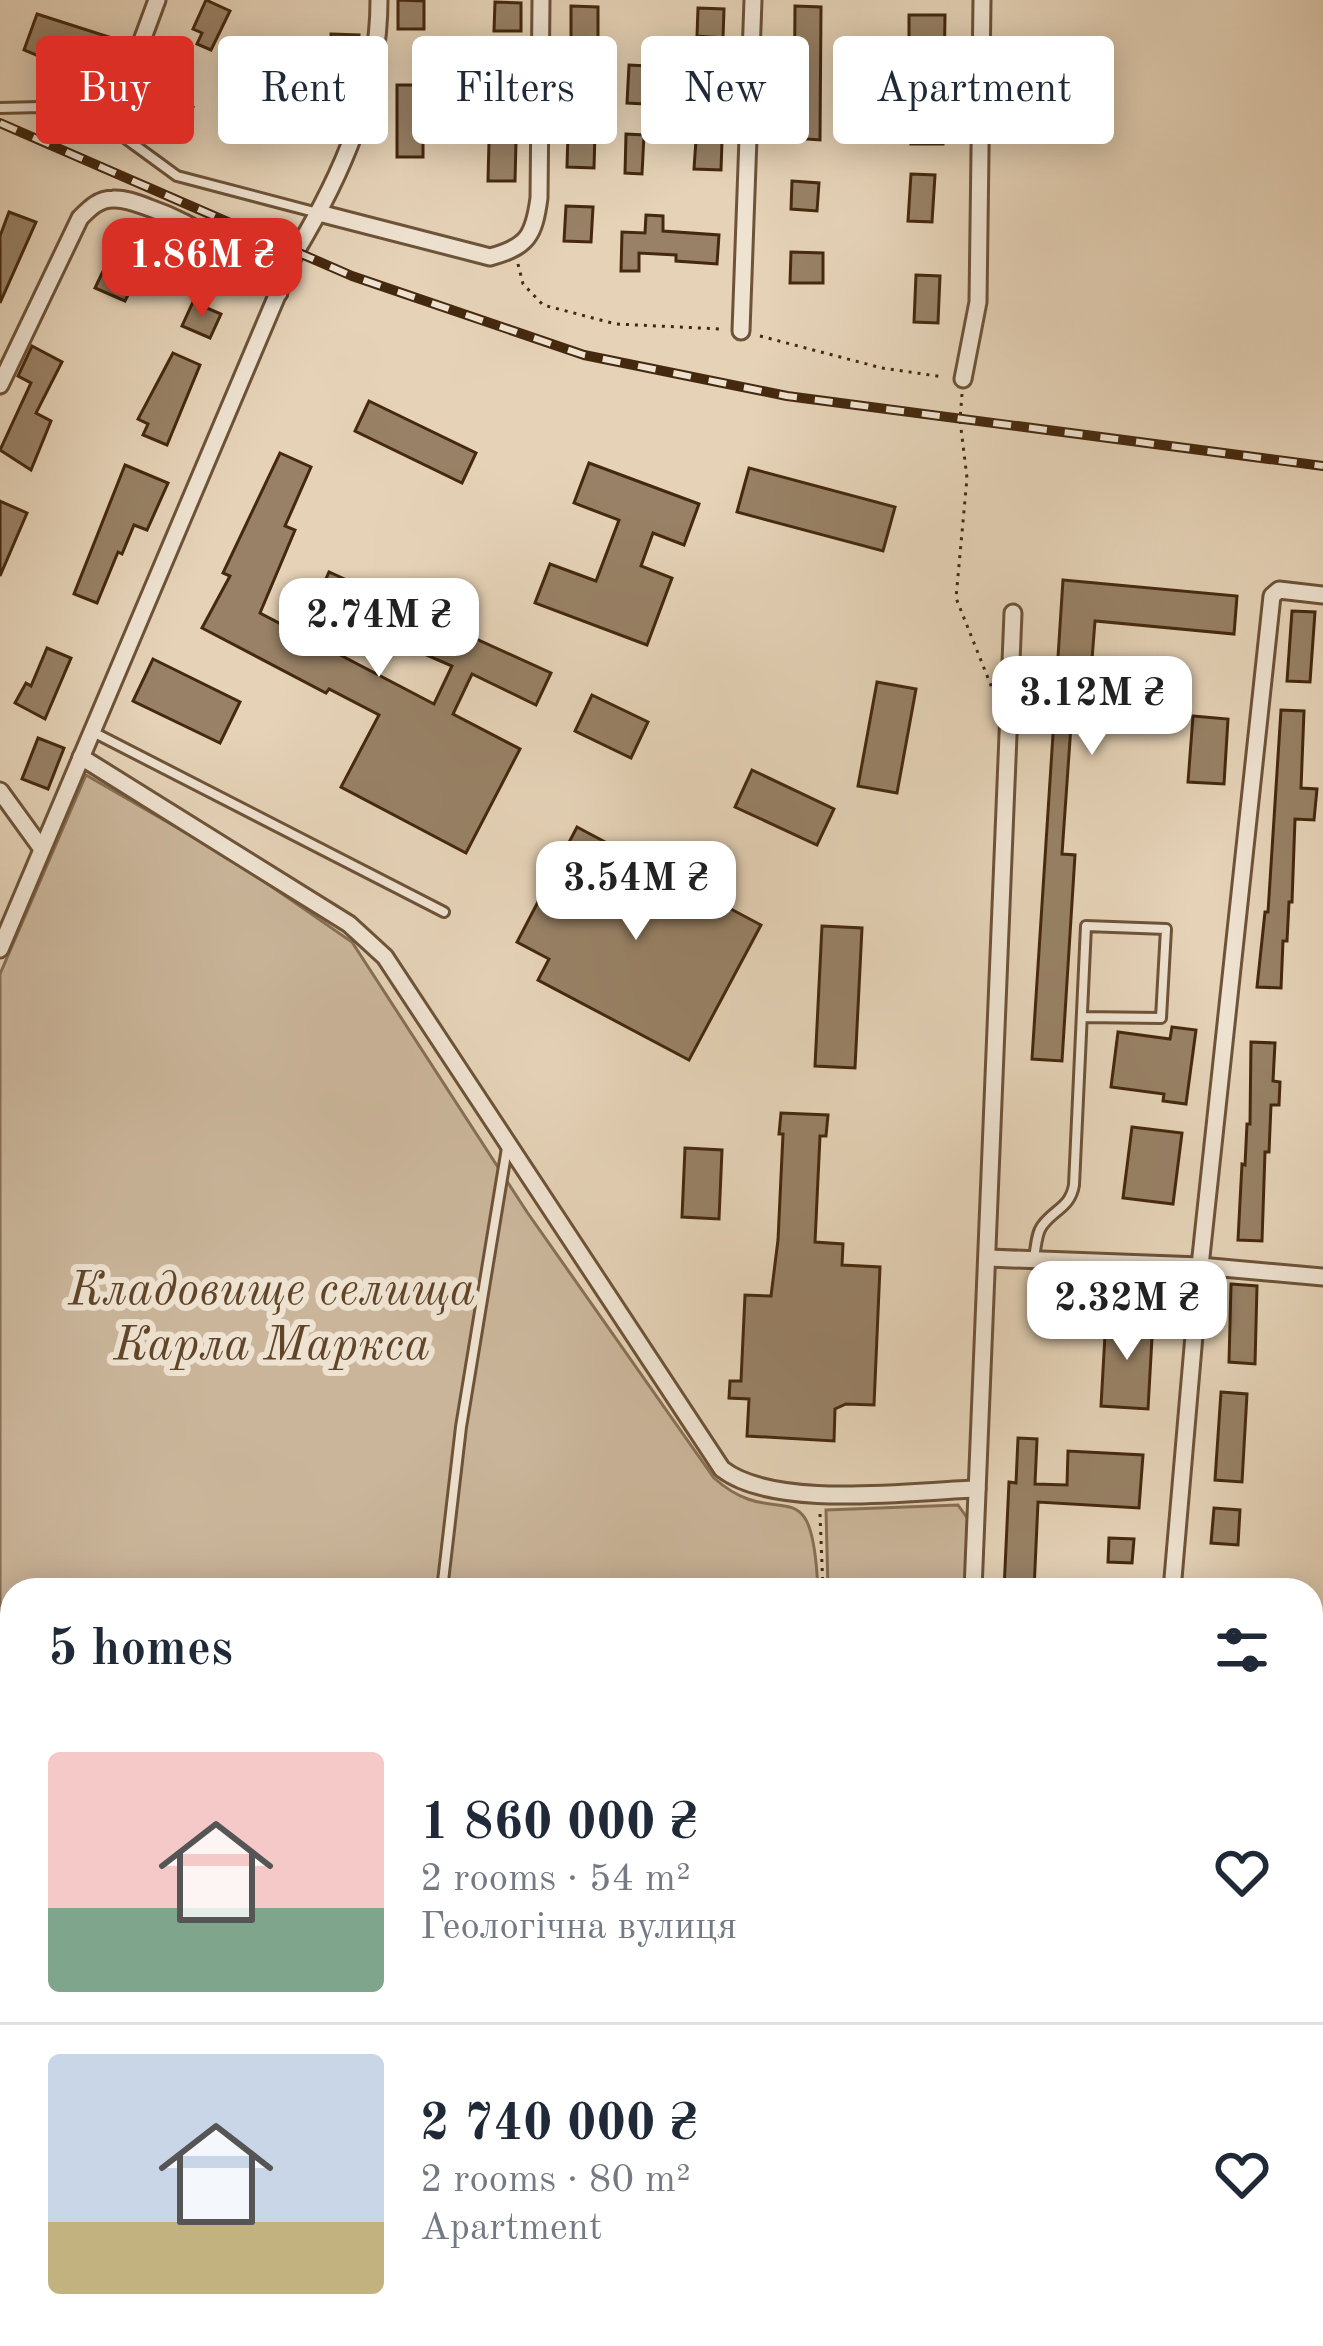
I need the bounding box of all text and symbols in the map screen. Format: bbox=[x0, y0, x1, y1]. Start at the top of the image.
chip: Buy bbox=[36, 36, 194, 144]
chip: Rent bbox=[218, 36, 388, 144]
chip: Filters bbox=[412, 36, 617, 144]
chip: New bbox=[641, 36, 809, 144]
chip: Apartment bbox=[833, 36, 1114, 144]
pin: 1.86M ₴ bbox=[91, 218, 313, 320]
text: 1.86M ₴ bbox=[129, 237, 275, 276]
pin: 2.74M ₴ bbox=[268, 578, 490, 680]
text: 2.74M ₴ bbox=[306, 597, 452, 636]
pin: 3.12M ₴ bbox=[981, 656, 1203, 758]
text: 3.12M ₴ bbox=[1019, 675, 1165, 714]
pin: 3.54M ₴ bbox=[525, 841, 747, 943]
text: 3.54M ₴ bbox=[563, 860, 709, 899]
pin: 2.32M ₴ bbox=[1016, 1261, 1238, 1363]
park label: Кладовище селища Карла Маркса bbox=[67, 1267, 476, 1370]
text: 2.32M ₴ bbox=[1054, 1280, 1200, 1319]
icon: filters bbox=[1209, 1617, 1275, 1683]
text: 5 homes bbox=[48, 1625, 233, 1676]
text: 1 860 000 ₴ bbox=[420, 1799, 698, 1850]
icon: home bbox=[144, 1800, 288, 1944]
icon: heart bbox=[1209, 1839, 1275, 1905]
text: 2 rooms · 54 m² bbox=[420, 1860, 691, 1899]
text: Геологічна вулиця bbox=[420, 1908, 737, 1947]
text: 2 740 000 ₴ bbox=[420, 2100, 698, 2151]
icon: home bbox=[144, 2102, 288, 2246]
icon: heart bbox=[1209, 2141, 1275, 2207]
text: 2 rooms · 80 m² bbox=[420, 2161, 691, 2200]
text: Apartment bbox=[420, 2209, 603, 2248]

